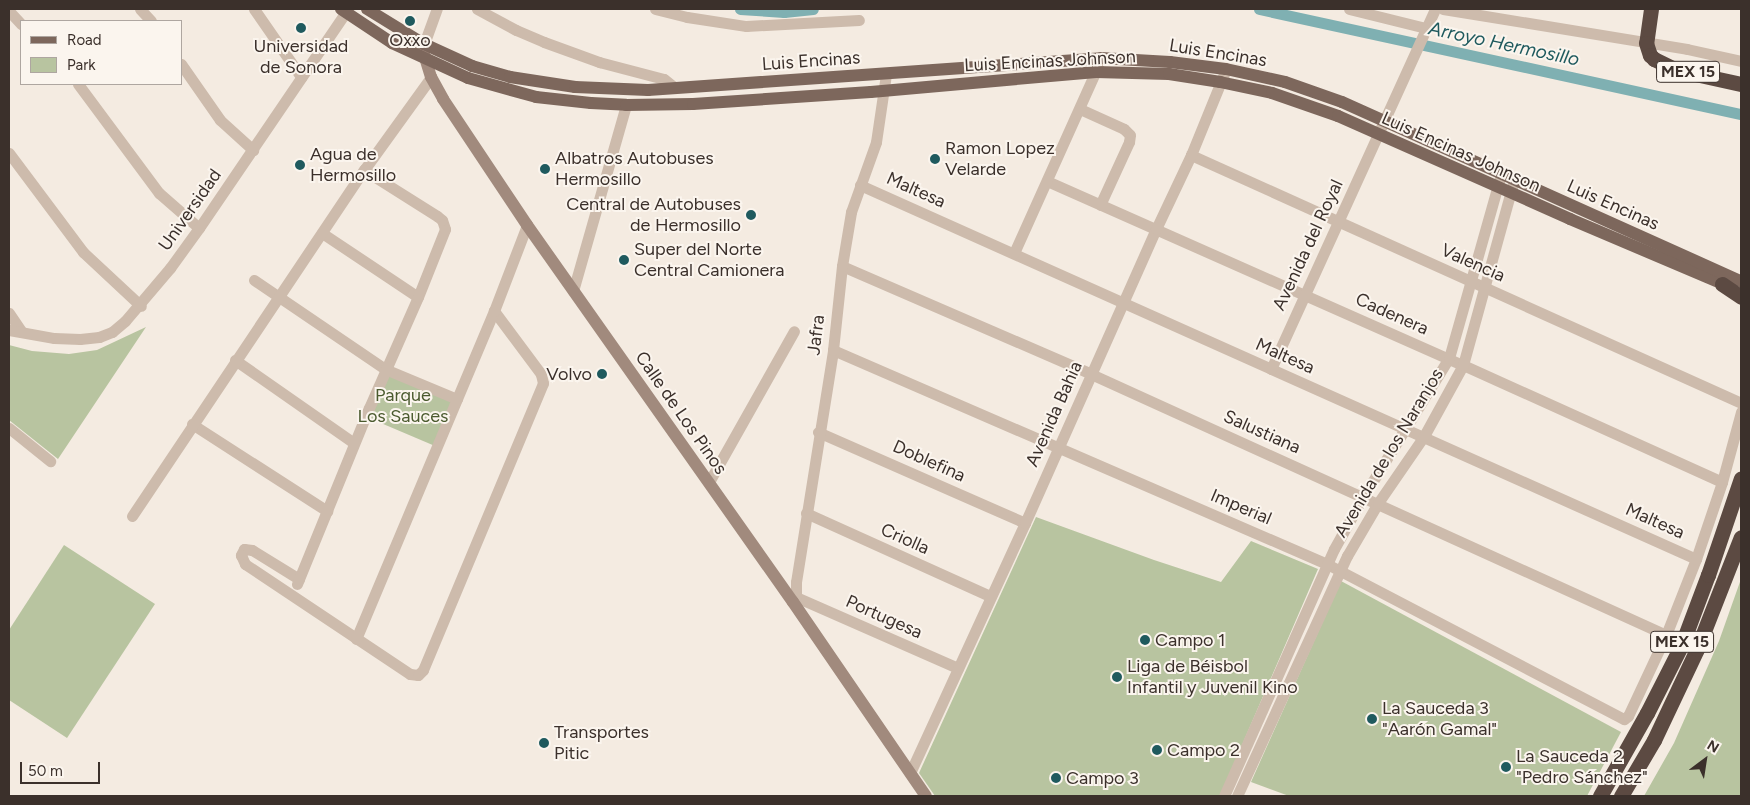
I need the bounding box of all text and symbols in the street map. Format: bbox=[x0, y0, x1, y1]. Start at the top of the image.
marker: Oxxo bbox=[404, 15, 416, 27]
water label: Arroyo Hermosillo bbox=[1427, 17, 1581, 71]
legend bbox=[20, 20, 182, 85]
marker: Universidad de Sonora bbox=[295, 22, 307, 34]
place label: Oxxo bbox=[389, 29, 431, 51]
text: Road bbox=[67, 31, 102, 49]
street label: Luis Encinas bbox=[1168, 35, 1268, 71]
place label: Universidad de Sonora bbox=[254, 36, 348, 78]
street label: Luis Encinas Johnson bbox=[964, 46, 1136, 76]
street label: Luis Encinas bbox=[761, 47, 861, 75]
text: Park bbox=[67, 56, 96, 74]
road number: MEX 15 bbox=[1656, 58, 1720, 86]
street label: Luis Encinas Johnson bbox=[1378, 107, 1544, 197]
place label: Ramon Lopez Velarde bbox=[945, 138, 1055, 180]
place label: Agua de Hermosillo bbox=[310, 144, 396, 186]
place label: Albatros Autobuses Hermosillo bbox=[555, 148, 714, 190]
marker: Ramon Lopez Velarde bbox=[929, 153, 941, 165]
marker: Agua de Hermosillo bbox=[294, 159, 306, 171]
marker: Albatros Autobuses Hermosillo bbox=[539, 163, 551, 175]
street label: Universidad bbox=[154, 165, 226, 255]
street label: Maltesa bbox=[883, 167, 949, 213]
street label: Luis Encinas bbox=[1564, 175, 1662, 235]
street label: Avenida del Royal bbox=[1268, 176, 1348, 314]
place label: Central de Autobuses de Hermosillo bbox=[566, 194, 741, 236]
marker: Central de Autobuses de Hermosillo bbox=[745, 209, 757, 221]
place label: Super del Norte Central Camionera bbox=[634, 239, 785, 282]
street label: Valencia bbox=[1438, 239, 1508, 287]
marker: Super del Norte Central Camionera bbox=[618, 254, 630, 266]
street label: Cadenera bbox=[1352, 288, 1432, 340]
street label: Jafra bbox=[803, 314, 829, 356]
street label: Maltesa bbox=[1252, 333, 1318, 379]
street label: Calle de Los Pinos bbox=[630, 347, 732, 479]
street label: Avenida Bahia bbox=[1021, 358, 1087, 470]
place label: Volvo bbox=[546, 363, 592, 385]
street label: Avenida de los Naranjos bbox=[1330, 365, 1448, 541]
marker: Volvo bbox=[596, 368, 608, 380]
park label: Parque Los Sauces bbox=[358, 385, 448, 428]
street label: Salustiana bbox=[1220, 405, 1304, 459]
street label: Doblefina bbox=[889, 435, 969, 487]
street label: Imperial bbox=[1207, 485, 1275, 529]
street label: Maltesa bbox=[1622, 498, 1688, 544]
street label: Criolla bbox=[877, 519, 933, 559]
street label: Portugesa bbox=[842, 591, 926, 643]
road number: MEX 15 bbox=[1650, 628, 1714, 656]
place label: Campo 1 bbox=[1155, 629, 1225, 651]
marker: Campo 1 bbox=[1139, 634, 1151, 646]
place label: Liga de Béisbol Infantil y Juvenil Kino bbox=[1127, 656, 1298, 699]
marker: Liga de Béisbol Infantil y Juvenil Kino bbox=[1111, 671, 1123, 683]
place label: La Sauceda 3 "Aarón Gamal" bbox=[1382, 698, 1497, 741]
marker: La Sauceda 3 "Aarón Gamal" bbox=[1366, 713, 1378, 725]
place label: Transportes Pitic bbox=[554, 722, 649, 764]
north arrow bbox=[1680, 735, 1730, 785]
marker: Transportes Pitic bbox=[538, 737, 550, 749]
text: N bbox=[1704, 737, 1722, 757]
place label: Campo 2 bbox=[1167, 739, 1240, 761]
marker: Campo 2 bbox=[1151, 744, 1163, 756]
place label: La Sauceda 2 "Pedro Sánchez" bbox=[1516, 746, 1648, 789]
scale bar bbox=[22, 752, 102, 784]
marker: La Sauceda 2 "Pedro Sánchez" bbox=[1500, 761, 1512, 773]
text: 50 m bbox=[28, 762, 63, 780]
place label: Campo 3 bbox=[1066, 767, 1139, 789]
marker: Campo 3 bbox=[1050, 772, 1062, 784]

